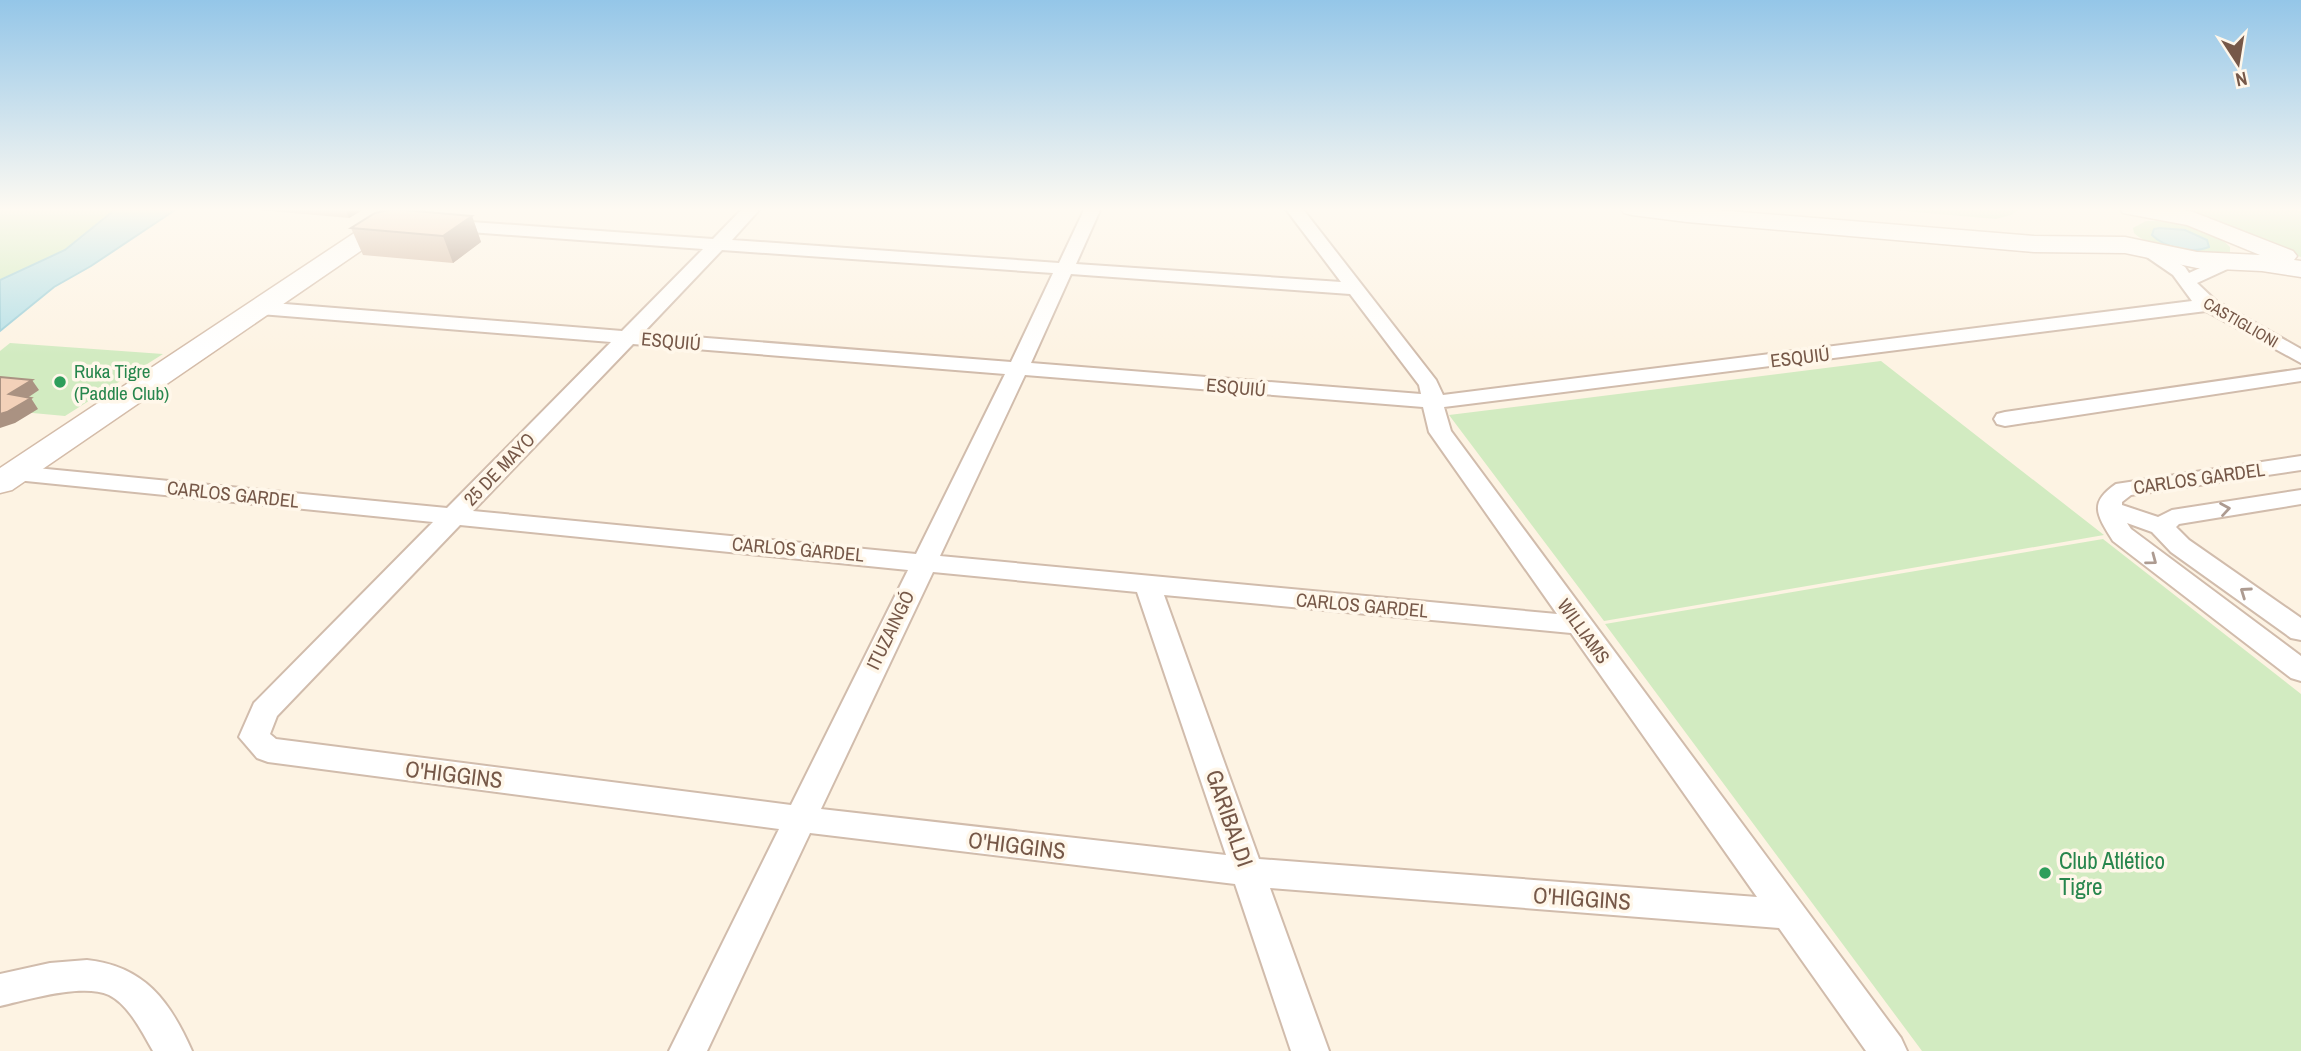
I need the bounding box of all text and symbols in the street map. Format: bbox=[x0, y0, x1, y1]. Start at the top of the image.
north arrow bbox=[2203, 28, 2273, 98]
text: N bbox=[2233, 66, 2250, 94]
street label: CASTIGLIONI bbox=[2200, 292, 2282, 352]
street label: ESQUIÚ bbox=[640, 325, 702, 357]
street label: ESQUIÚ bbox=[1769, 340, 1831, 374]
place label: Ruka Tigre (Paddle Club) bbox=[74, 358, 169, 406]
street label: ESQUIÚ bbox=[1205, 371, 1267, 403]
marker: Ruka Tigre (Paddle Club) bbox=[52, 374, 68, 390]
street label: 25 DE MAYO bbox=[458, 427, 540, 511]
street label: CARLOS GARDEL bbox=[2132, 456, 2267, 500]
street label: CARLOS GARDEL bbox=[166, 474, 301, 514]
one-way arrow bbox=[2219, 502, 2231, 517]
street label: CARLOS GARDEL bbox=[731, 530, 865, 568]
one-way arrow bbox=[2145, 551, 2157, 564]
street label: ITUZAINGÓ bbox=[860, 586, 920, 674]
street label: CARLOS GARDEL bbox=[1295, 586, 1429, 624]
one-way arrow bbox=[2240, 588, 2253, 600]
street label: WILLIAMS bbox=[1552, 593, 1616, 669]
street label: O'HIGGINS bbox=[404, 753, 504, 795]
street label: GARIBALDI bbox=[1199, 765, 1261, 871]
street label: O'HIGGINS bbox=[967, 824, 1067, 866]
place label: Club Atlético Tigre bbox=[2059, 845, 2165, 902]
marker: Club Atlético Tigre bbox=[2037, 865, 2053, 881]
street label: O'HIGGINS bbox=[1532, 879, 1632, 917]

